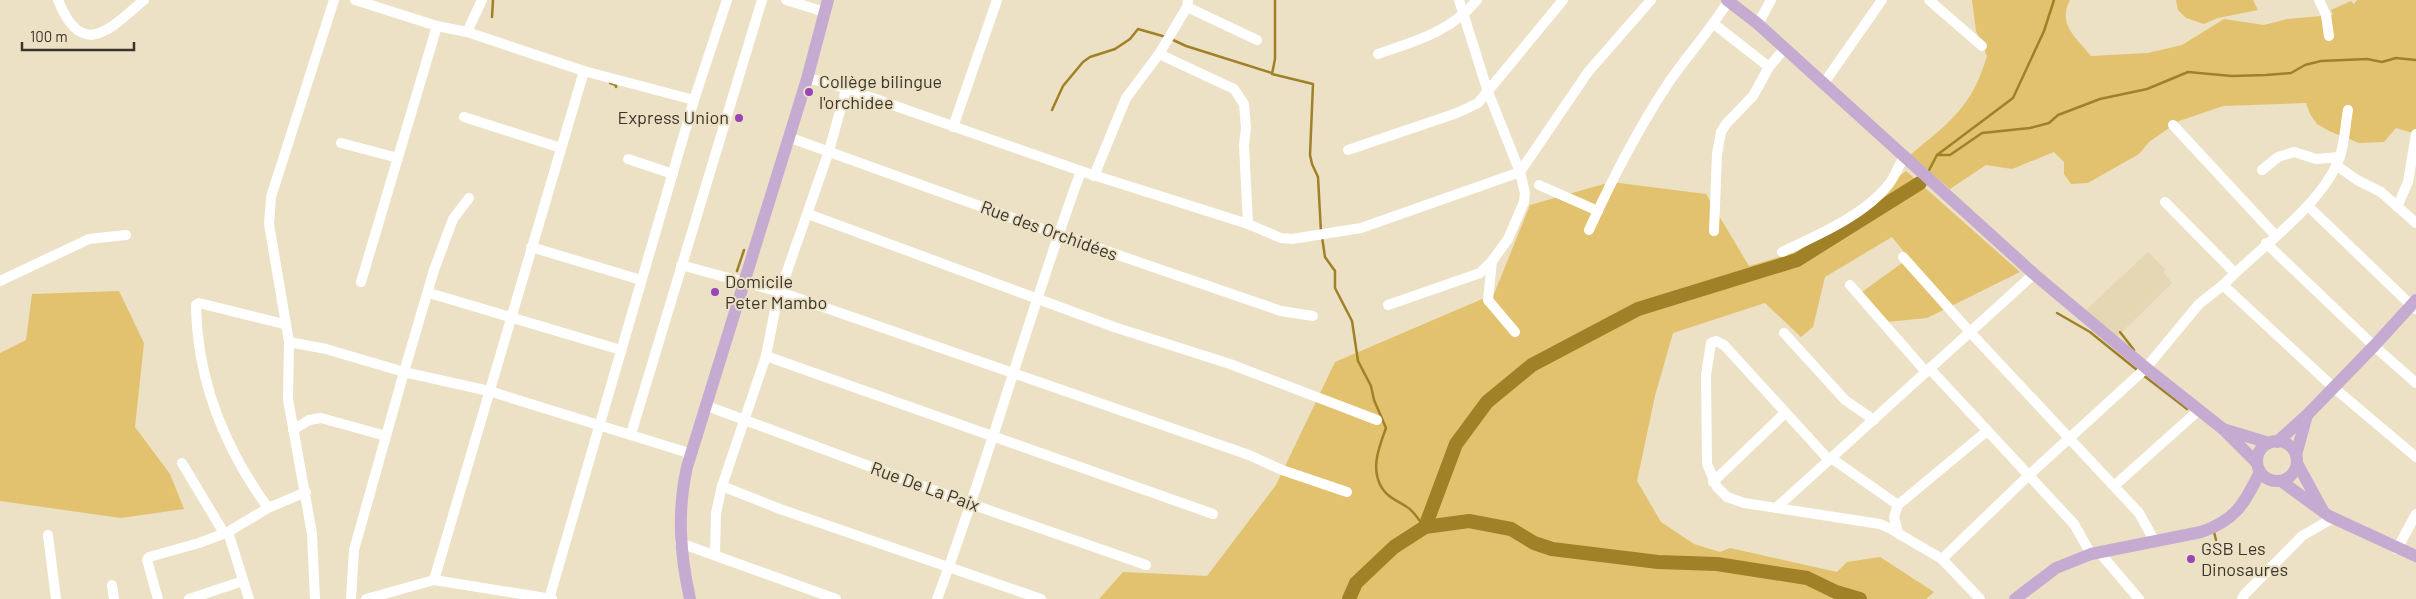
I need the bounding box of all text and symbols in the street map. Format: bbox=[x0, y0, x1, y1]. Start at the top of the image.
scale bar bbox=[22, 20, 135, 52]
text: 100 m bbox=[30, 27, 68, 45]
place label: Collège bilingue l'orchidee bbox=[819, 70, 942, 113]
marker: Collège bilingue l'orchidee bbox=[803, 86, 815, 98]
place label: Express Union bbox=[618, 106, 729, 128]
marker: Express Union bbox=[733, 112, 745, 124]
street label: Rue des Orchidées bbox=[978, 195, 1121, 265]
place label: Domicile Peter Mambo bbox=[725, 270, 827, 313]
marker: Domicile Peter Mambo bbox=[709, 286, 721, 298]
street label: Rue De La Paix bbox=[868, 456, 983, 516]
place label: GSB Les Dinosaures bbox=[2201, 537, 2288, 580]
marker: GSB Les Dinosaures bbox=[2185, 553, 2197, 565]

